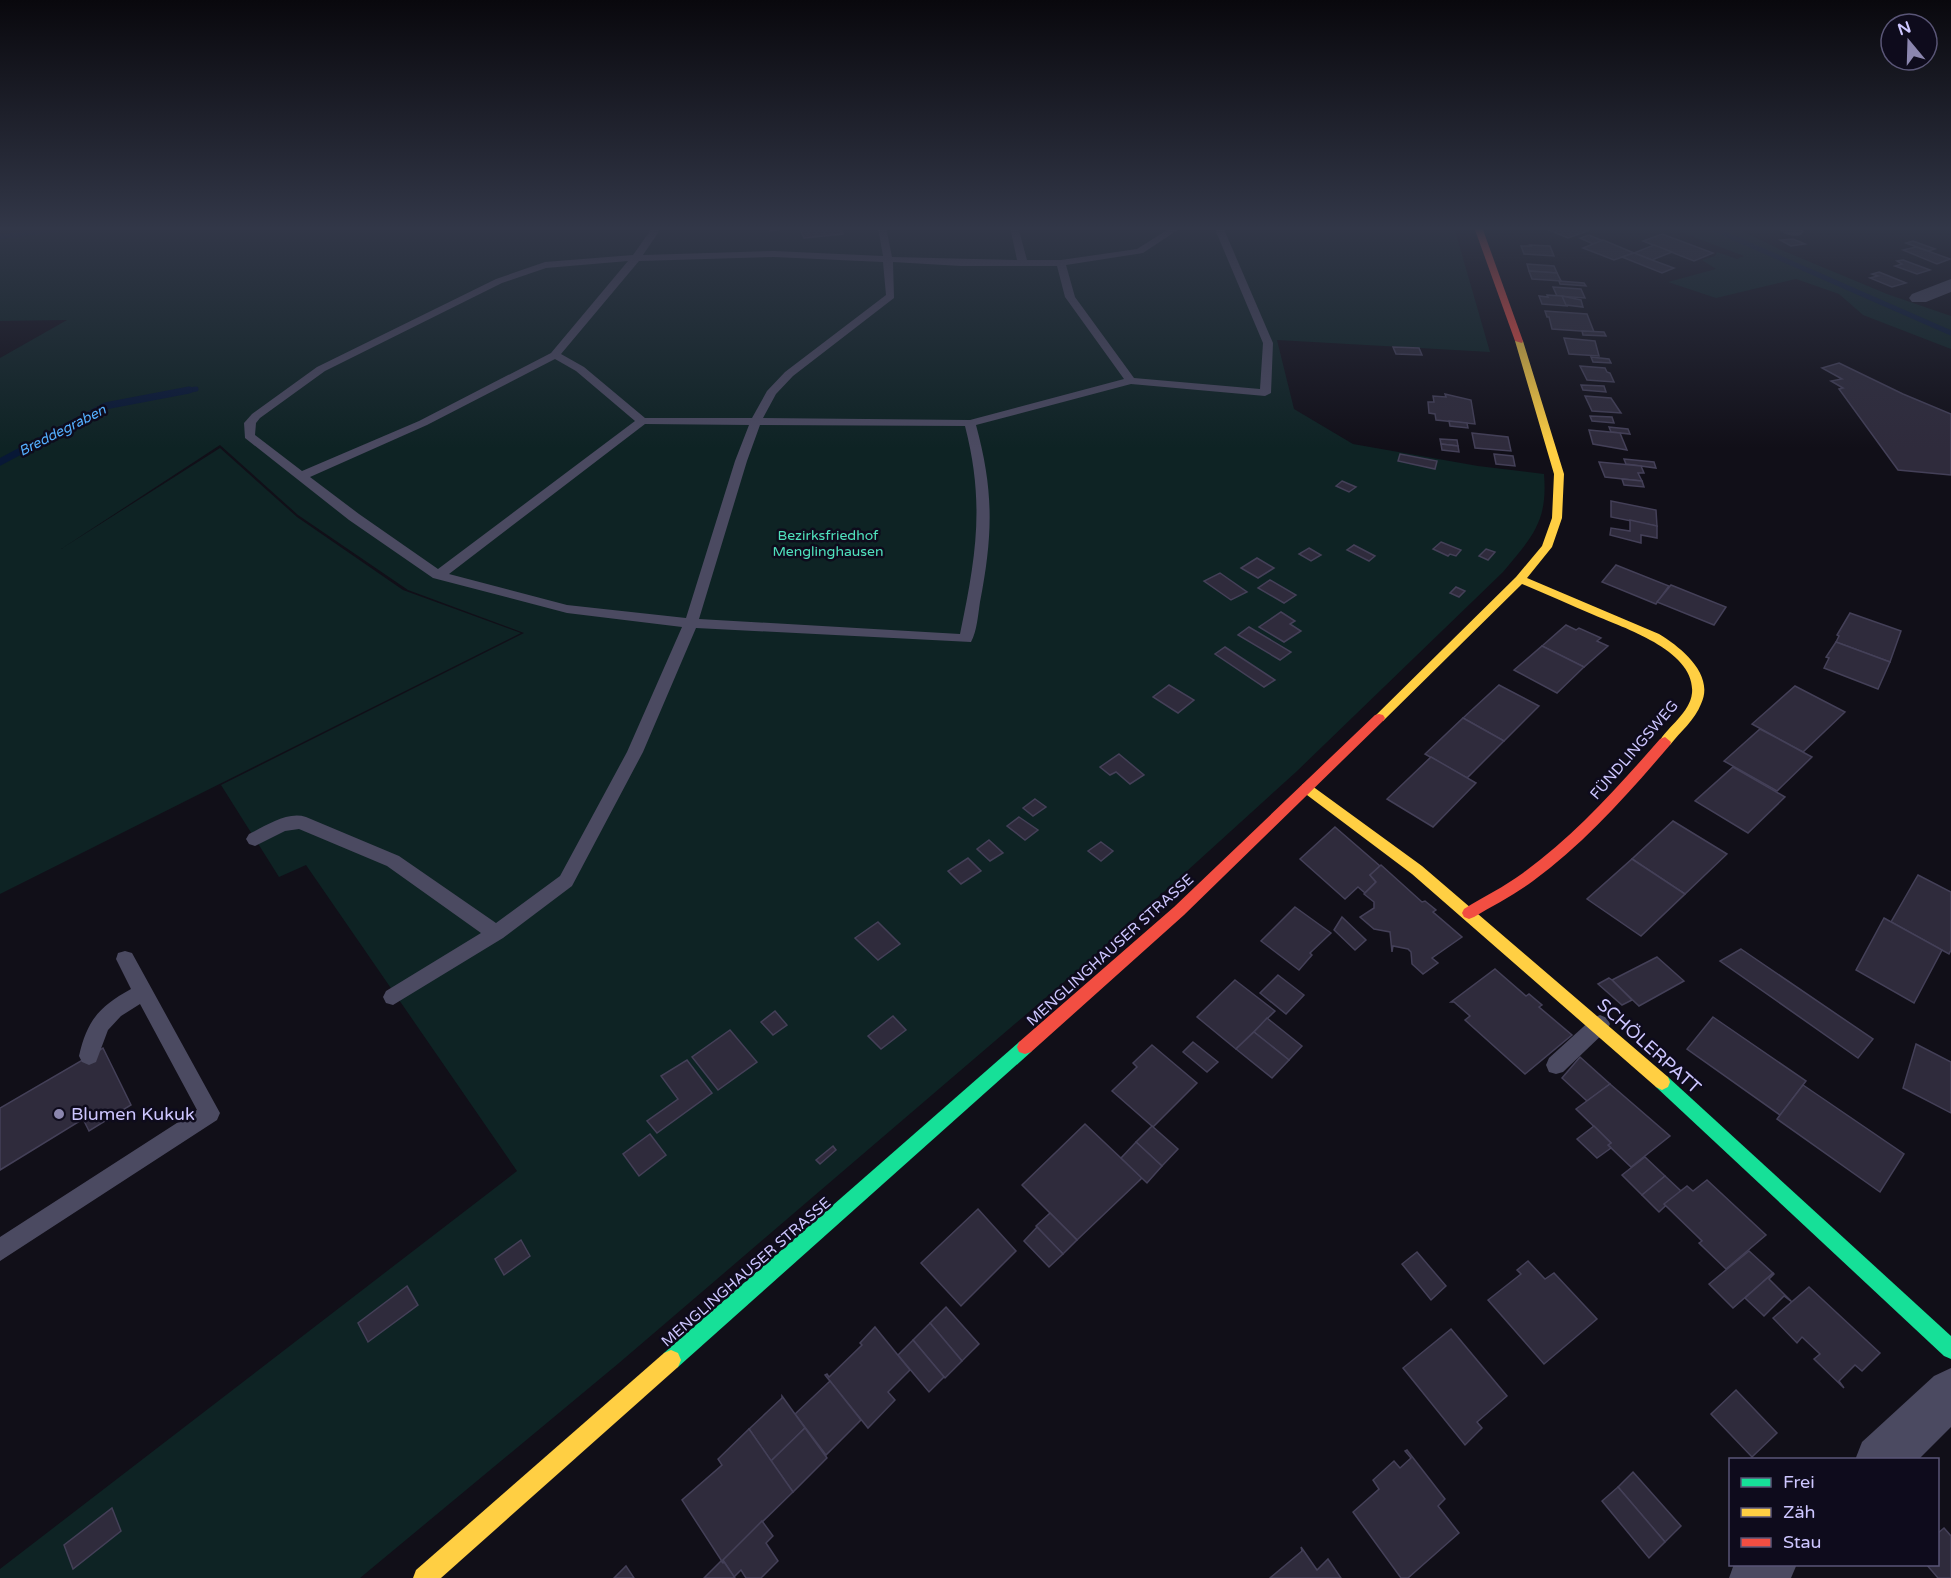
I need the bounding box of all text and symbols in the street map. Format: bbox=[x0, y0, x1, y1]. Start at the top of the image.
north arrow bbox=[1879, 12, 1939, 72]
text: N bbox=[1895, 17, 1914, 40]
water label: Breddegraben bbox=[16, 401, 109, 460]
park label: Bezirksfriedhof Menglinghausen bbox=[773, 527, 883, 560]
street label: FÜNDLINGSWEG bbox=[1586, 697, 1682, 803]
street label: MENGLINGHAUSER STRASSE bbox=[1023, 870, 1197, 1030]
street label: SCHÖLERPATT bbox=[1593, 994, 1705, 1098]
place label: Blumen Kukuk bbox=[71, 1103, 195, 1125]
marker: Blumen Kukuk bbox=[52, 1107, 66, 1121]
street label: MENGLINGHAUSER STRASSE bbox=[658, 1194, 834, 1350]
legend bbox=[1729, 1458, 1939, 1566]
text: Frei bbox=[1783, 1471, 1815, 1493]
text: Zäh bbox=[1783, 1501, 1816, 1523]
text: Stau bbox=[1783, 1531, 1822, 1553]

